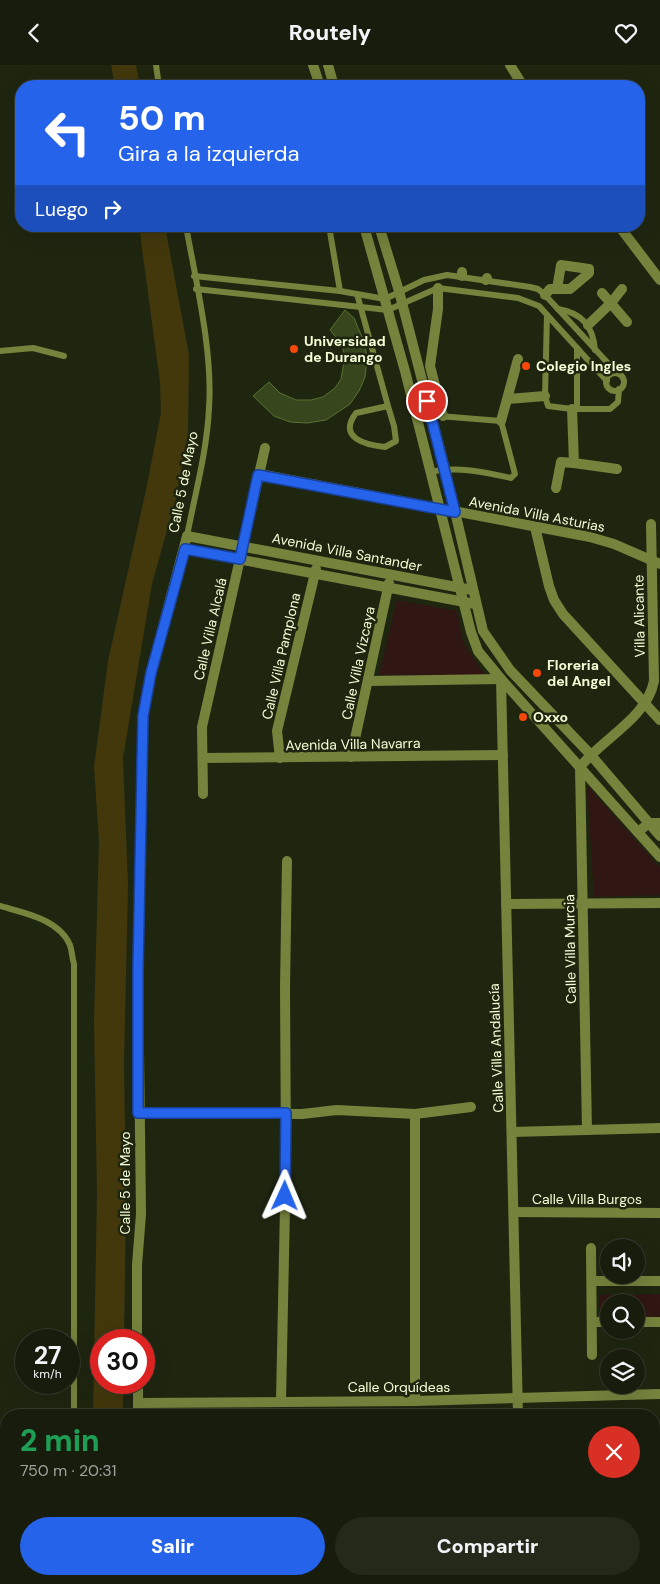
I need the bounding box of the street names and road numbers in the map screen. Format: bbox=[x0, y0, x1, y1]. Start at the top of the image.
street label: Calle 5 de Mayo bbox=[164, 430, 202, 534]
street label: Avenida Villa Asturias bbox=[467, 492, 607, 536]
street label: Avenida Villa Santander bbox=[271, 529, 423, 575]
street label: Villa Alicante bbox=[629, 574, 649, 658]
street label: Calle Villa Alcalá bbox=[189, 576, 231, 682]
street label: Calle Villa Pamplona bbox=[258, 591, 304, 721]
street label: Calle Villa Vizcaya bbox=[337, 605, 379, 721]
street label: Avenida Villa Navarra bbox=[285, 734, 421, 754]
street label: Calle Villa Murcia bbox=[560, 894, 580, 1004]
street label: Calle Villa Andalucía bbox=[485, 983, 507, 1113]
street label: Calle 5 de Mayo bbox=[116, 1132, 134, 1234]
street label: Calle Villa Burgos bbox=[532, 1190, 642, 1208]
street label: Calle Orquídeas bbox=[348, 1378, 450, 1396]

